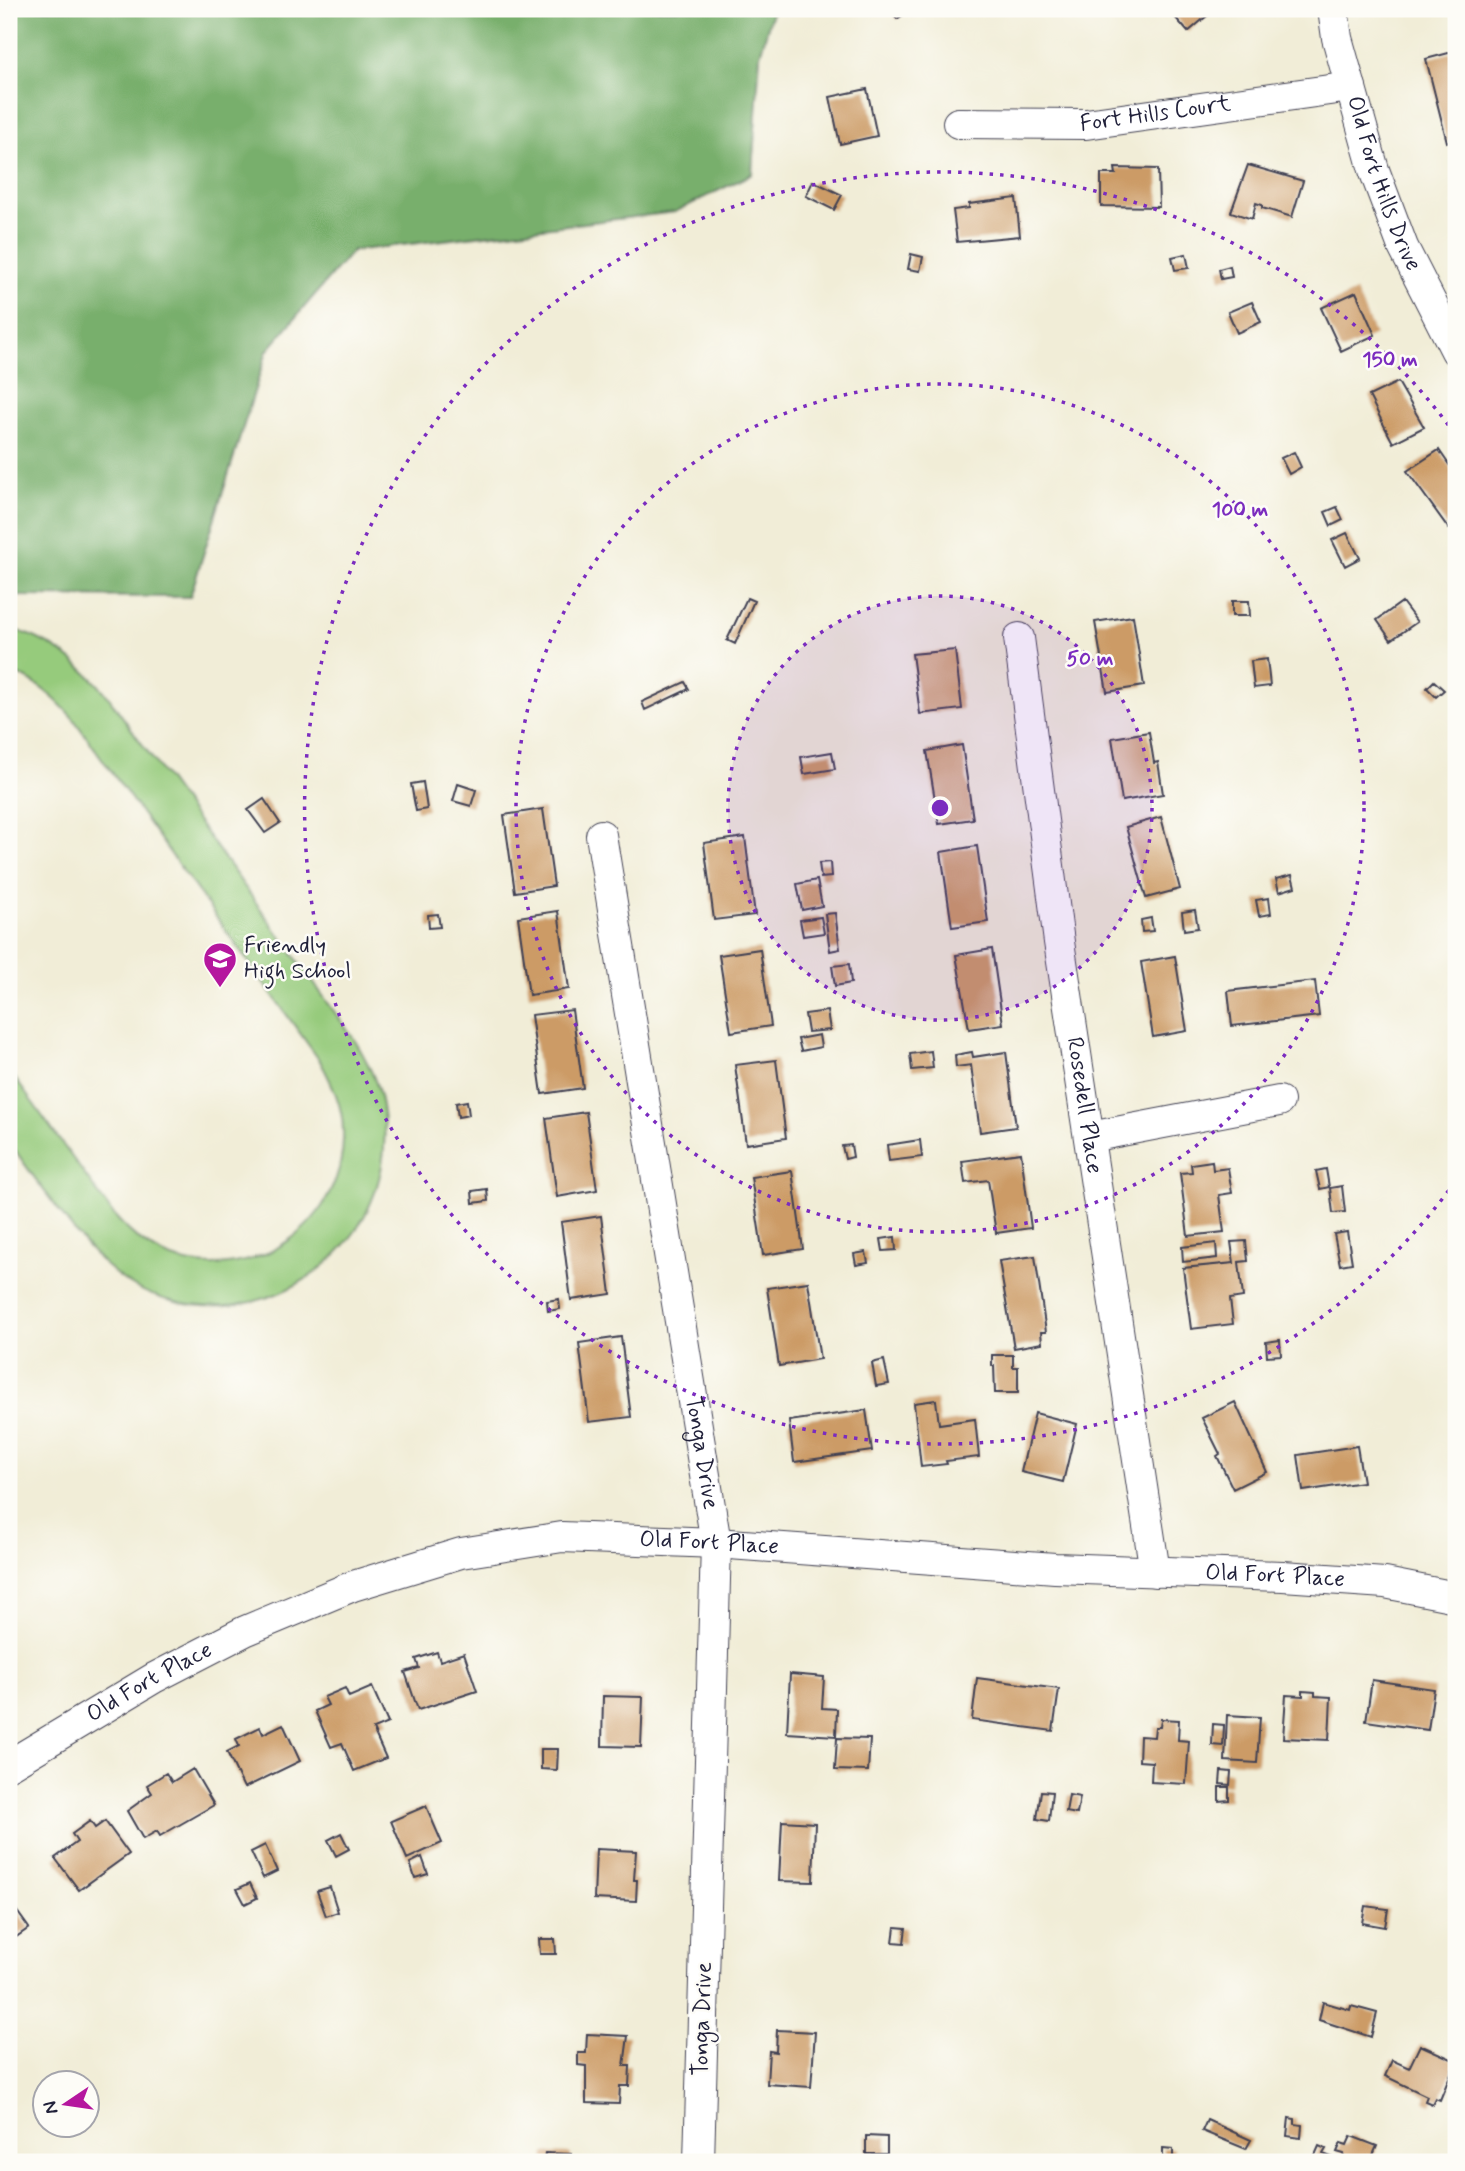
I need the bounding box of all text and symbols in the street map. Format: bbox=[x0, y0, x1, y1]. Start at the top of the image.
street label: Fort Hills Court bbox=[1078, 89, 1233, 140]
street label: Old Fort Hills Drive bbox=[1339, 93, 1428, 276]
text: 150 m bbox=[1362, 346, 1418, 374]
text: 100 m bbox=[1212, 496, 1268, 524]
text: 50 m bbox=[1067, 645, 1114, 673]
centre of rings bbox=[928, 796, 952, 820]
place label: Friendly High School bbox=[244, 931, 351, 989]
school or university icon: Friendly High School bbox=[201, 940, 239, 989]
street label: Rosedell Place bbox=[1059, 1035, 1109, 1176]
street label: Tonga Drive bbox=[677, 1394, 725, 1512]
street label: Old Fort Place bbox=[639, 1525, 780, 1563]
street label: Old Fort Place bbox=[1205, 1558, 1346, 1595]
street label: Old Fort Place bbox=[81, 1635, 218, 1730]
street label: Tonga Drive bbox=[686, 1961, 722, 2077]
north arrow bbox=[32, 2070, 102, 2140]
text: N bbox=[37, 2099, 65, 2116]

